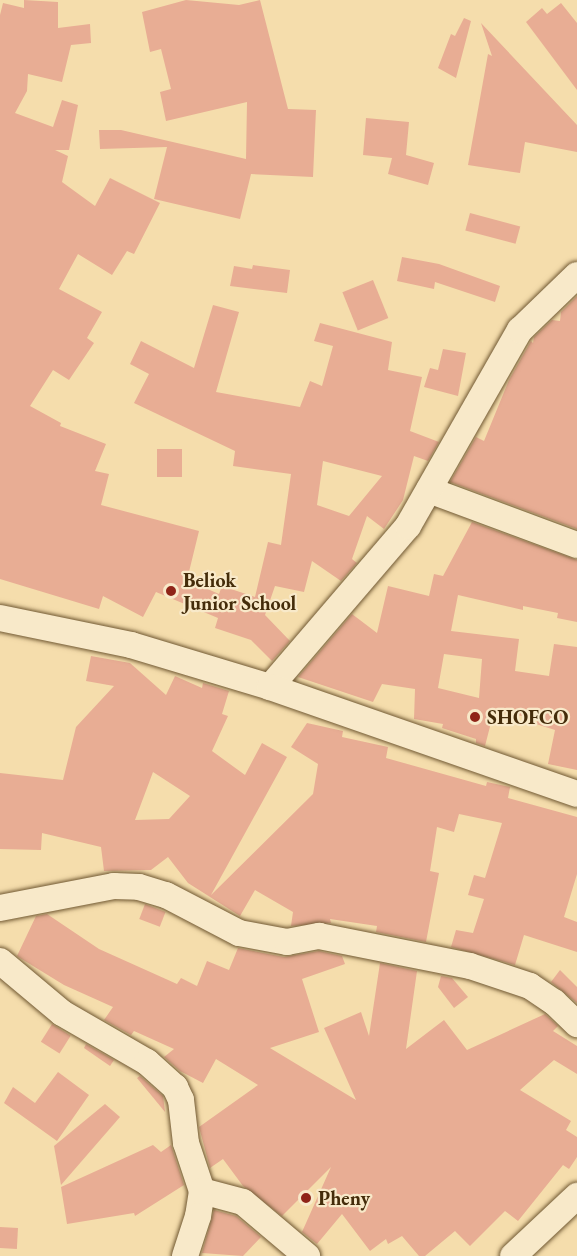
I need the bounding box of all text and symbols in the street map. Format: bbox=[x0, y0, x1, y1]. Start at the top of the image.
place label: Beliok Junior School bbox=[183, 568, 296, 615]
marker: Beliok Junior School bbox=[164, 584, 178, 598]
place label: SHOFCO bbox=[487, 705, 568, 729]
marker: SHOFCO bbox=[468, 710, 482, 724]
place label: Pheny bbox=[318, 1186, 370, 1210]
marker: Pheny bbox=[299, 1191, 313, 1205]

